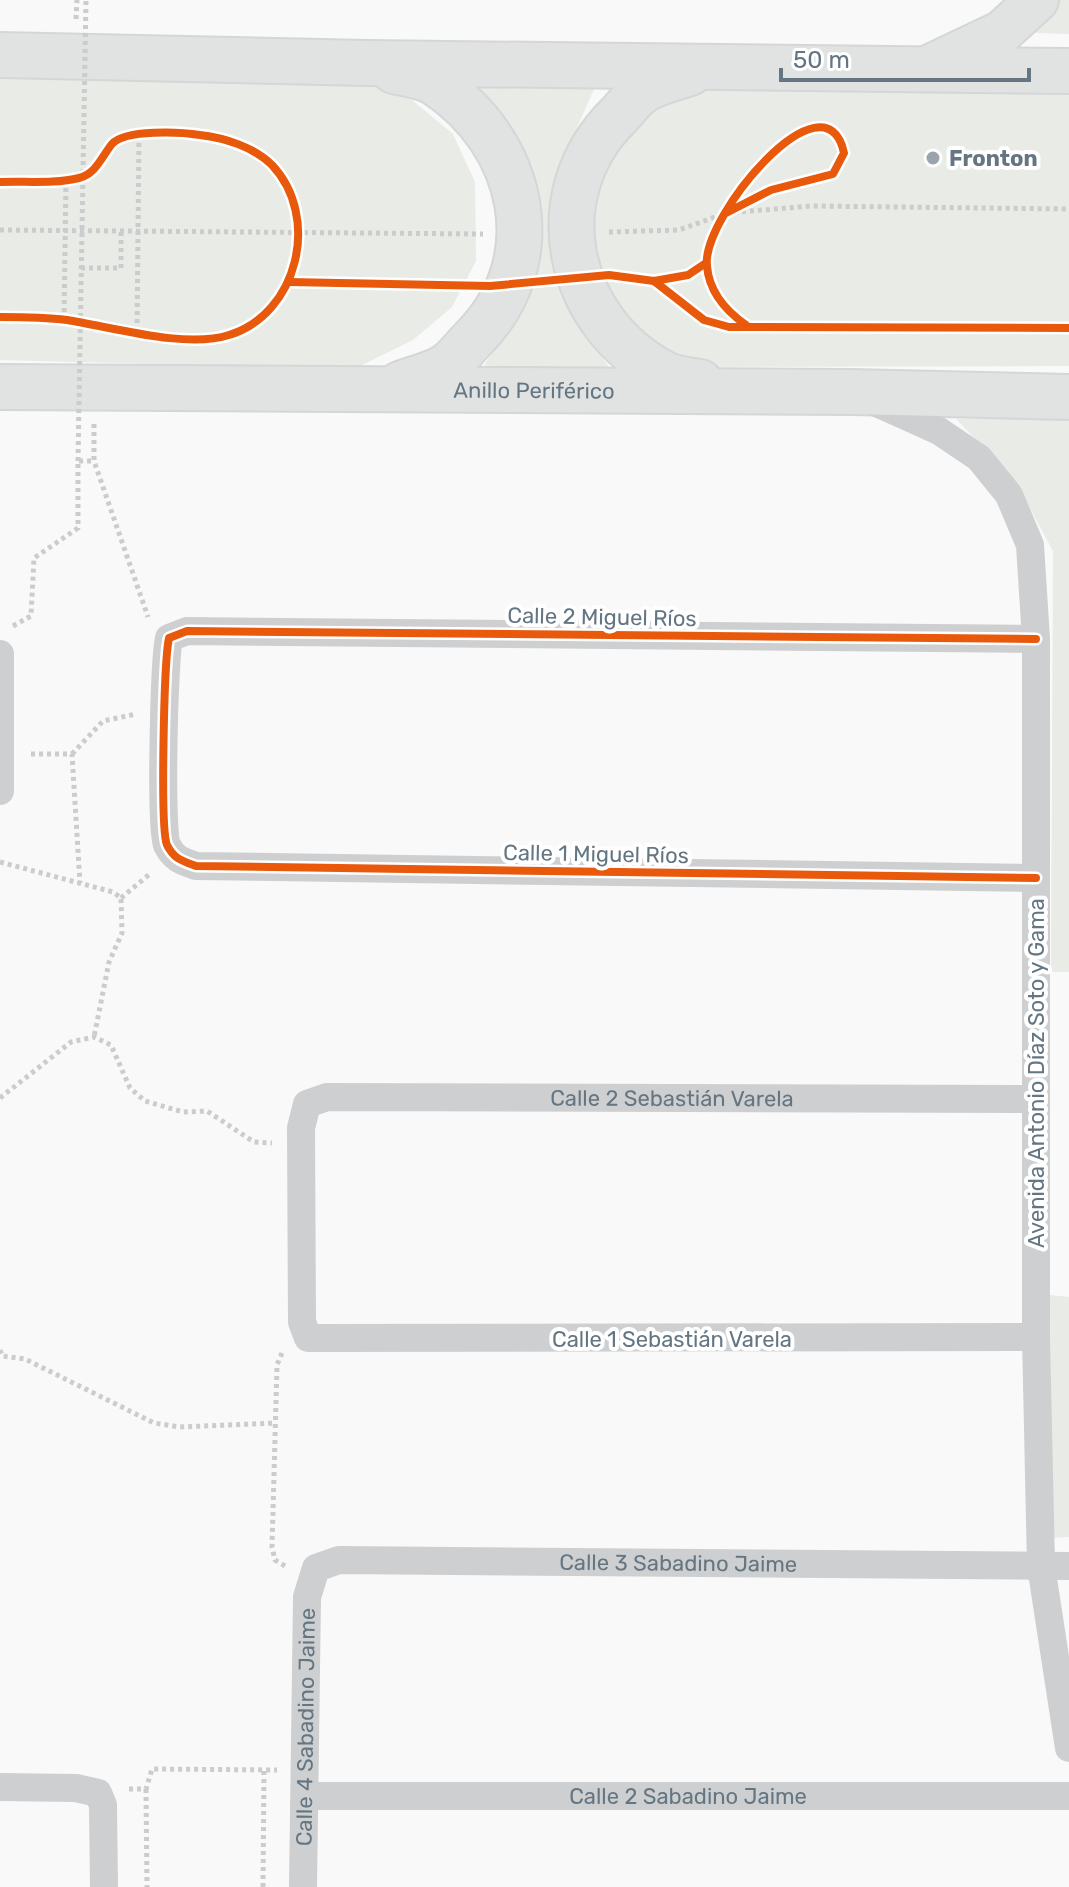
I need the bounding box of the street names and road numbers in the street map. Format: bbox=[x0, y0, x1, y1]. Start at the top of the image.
street label: Anillo Periférico bbox=[453, 376, 615, 404]
street label: Calle 2 Miguel Ríos bbox=[507, 602, 697, 632]
street label: Calle 1 Miguel Ríos bbox=[503, 839, 689, 869]
street label: Avenida Antonio Díaz Soto y Gama bbox=[1023, 898, 1050, 1248]
street label: Calle 2 Sebastián Varela bbox=[550, 1084, 794, 1112]
street label: Calle 1 Sebastián Varela bbox=[552, 1326, 792, 1353]
street label: Calle 3 Sabadino Jaime bbox=[559, 1548, 797, 1577]
street label: Calle 4 Sabadino Jaime bbox=[290, 1608, 320, 1846]
street label: Calle 2 Sabadino Jaime bbox=[569, 1783, 807, 1810]

